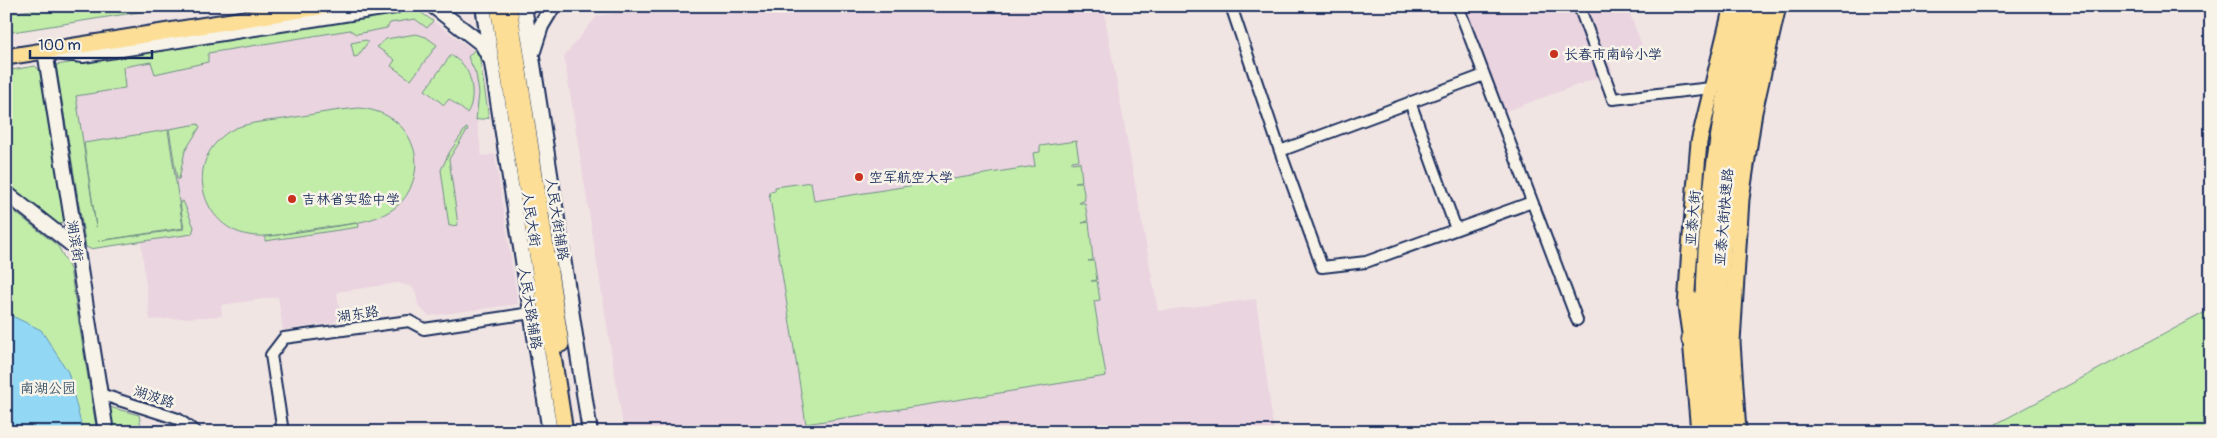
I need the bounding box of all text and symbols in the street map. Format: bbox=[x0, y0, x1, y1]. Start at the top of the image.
scale bar bbox=[30, 28, 152, 60]
text: 100 m bbox=[38, 36, 81, 55]
place label: 长春市南岭小学 bbox=[1564, 46, 1662, 63]
marker: 长春市南岭小学 bbox=[1548, 48, 1560, 60]
street label: 亚泰大街快速路 bbox=[1711, 167, 1737, 267]
place label: 空军航空大学 bbox=[869, 169, 953, 186]
marker: 空军航空大学 bbox=[853, 171, 865, 183]
street label: 人民大街辅路 bbox=[542, 176, 572, 262]
street label: 亚泰大街 bbox=[1682, 189, 1704, 247]
street label: 人民大街 bbox=[518, 190, 544, 248]
place label: 吉林省实验中学 bbox=[302, 191, 400, 208]
marker: 吉林省实验中学 bbox=[286, 193, 298, 205]
street label: 湖滨街 bbox=[63, 219, 87, 263]
street label: 人民大路辅路 bbox=[515, 265, 545, 351]
street label: 湖东路 bbox=[336, 303, 380, 325]
park label: 南湖公园 bbox=[20, 380, 76, 397]
street label: 湖波路 bbox=[131, 382, 177, 412]

